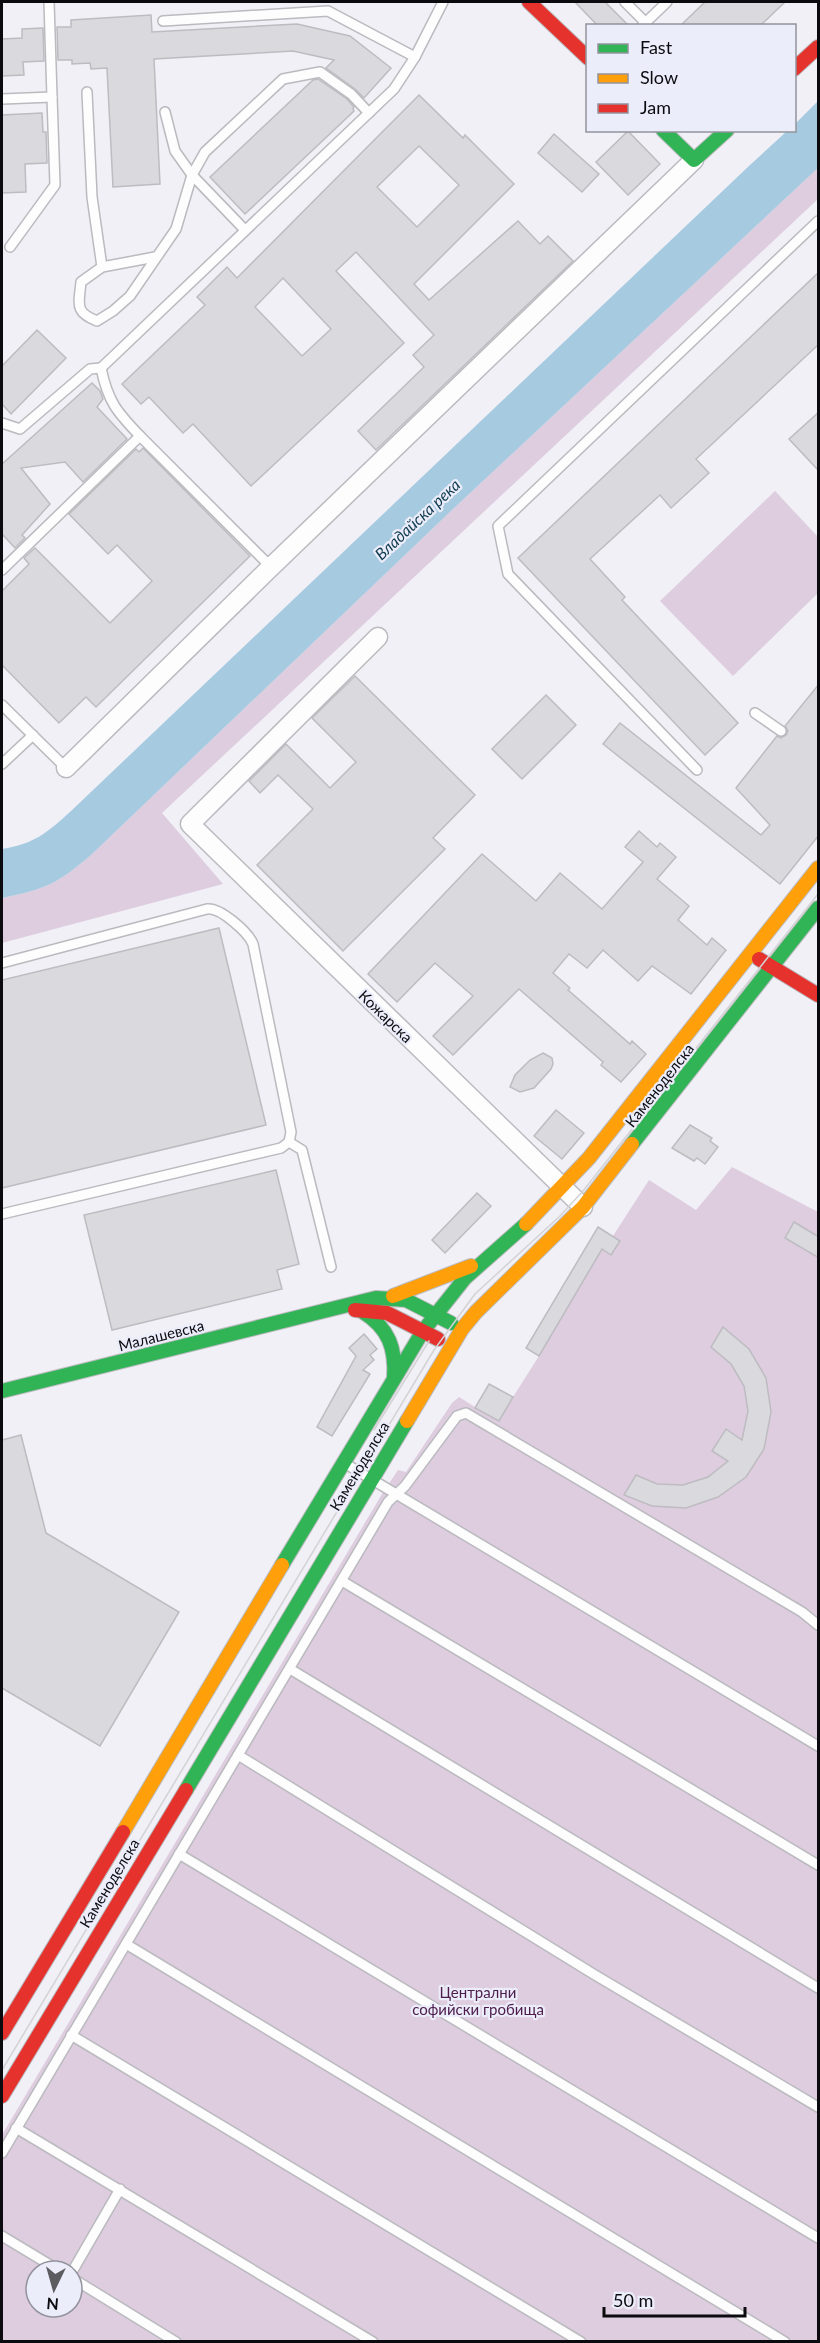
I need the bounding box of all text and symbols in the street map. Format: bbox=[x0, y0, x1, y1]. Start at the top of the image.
legend bbox=[586, 24, 796, 132]
text: Fast bbox=[640, 36, 673, 58]
text: Slow bbox=[640, 66, 678, 88]
text: Jam bbox=[640, 96, 671, 118]
water label: Владайска река bbox=[370, 475, 464, 563]
street label: Кожарска bbox=[355, 986, 417, 1046]
street label: Каменоделска bbox=[621, 1040, 697, 1130]
street label: Малашевска bbox=[116, 1316, 206, 1354]
street label: Каменоделска bbox=[325, 1418, 393, 1514]
street label: Каменоделска bbox=[75, 1835, 143, 1931]
park label: Централни софийски гробища bbox=[412, 1983, 544, 2018]
north arrow bbox=[24, 2259, 84, 2319]
scale bar bbox=[604, 2280, 745, 2318]
text: 50 m bbox=[613, 2289, 653, 2311]
text: N bbox=[46, 2294, 60, 2314]

